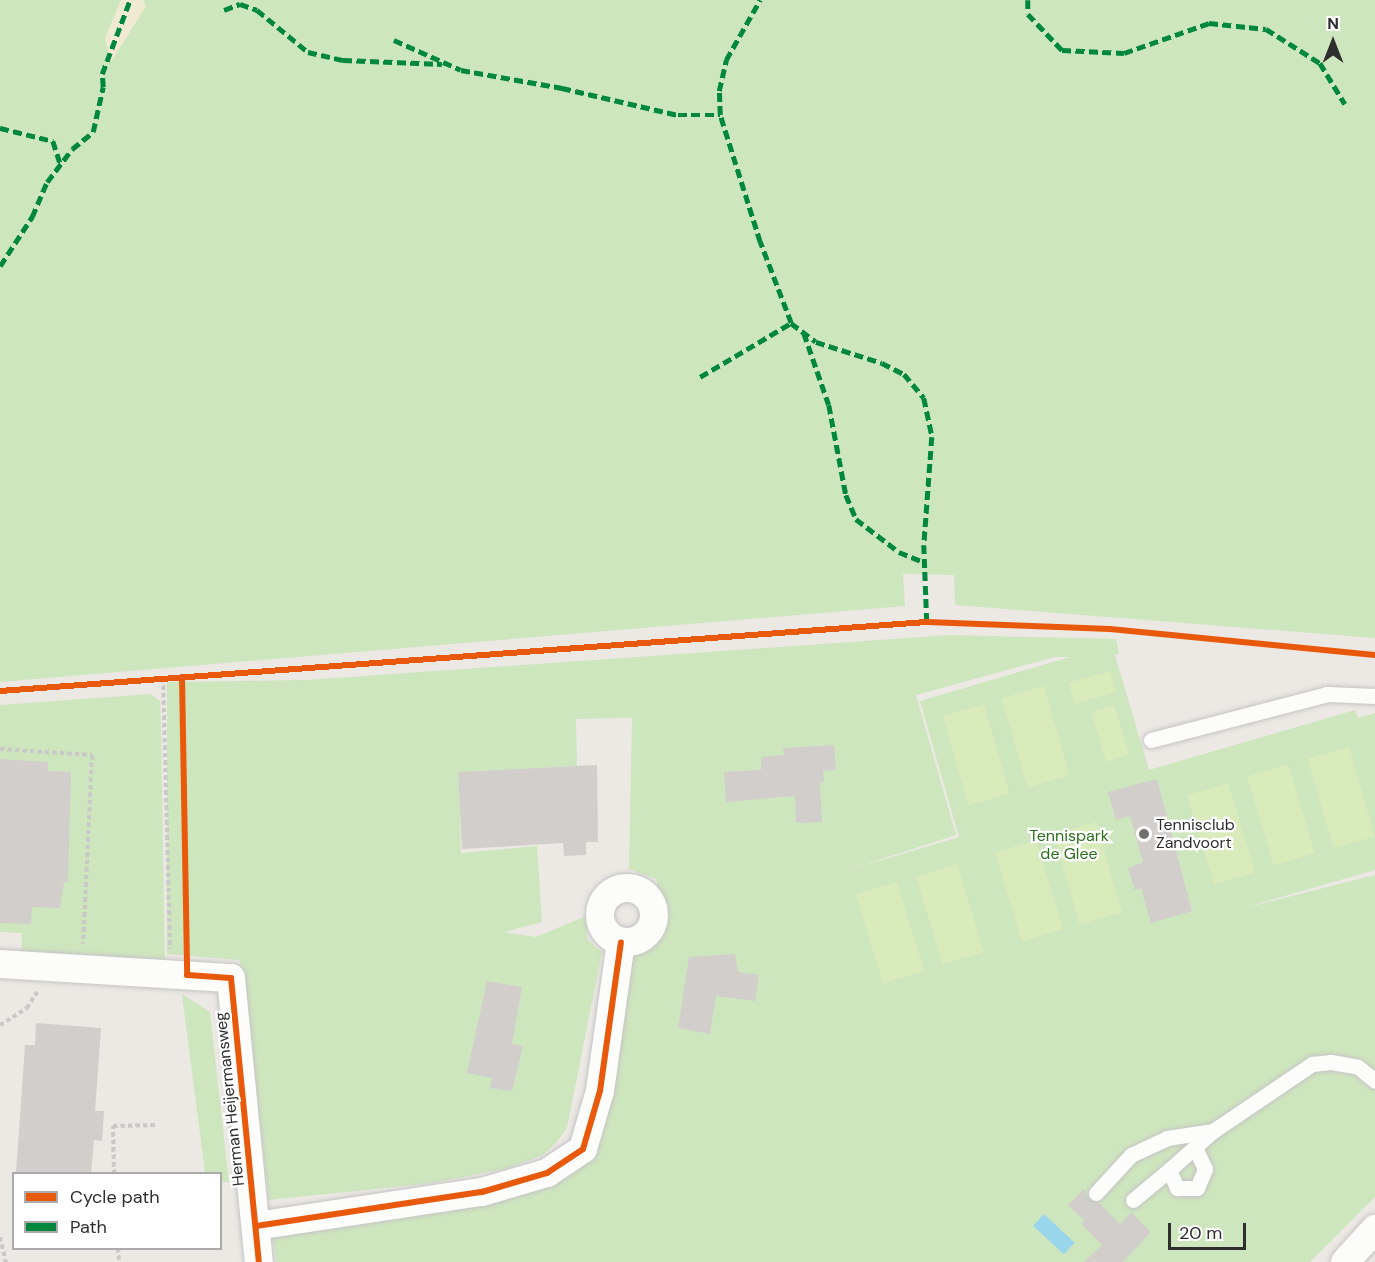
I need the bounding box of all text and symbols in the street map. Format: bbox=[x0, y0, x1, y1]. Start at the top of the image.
north arrow bbox=[1303, 12, 1363, 72]
text: N bbox=[1327, 13, 1339, 34]
place label: Tennisclub Zandvoort bbox=[1156, 815, 1235, 853]
park label: Tennispark de Glee bbox=[1029, 826, 1109, 864]
marker: Tennisclub Zandvoort bbox=[1137, 827, 1151, 841]
street label: Herman Heijermansweg bbox=[211, 1011, 249, 1187]
legend bbox=[12, 1172, 222, 1250]
text: Cycle path bbox=[70, 1185, 160, 1209]
scale bar bbox=[1171, 1211, 1249, 1249]
text: Path bbox=[70, 1215, 107, 1239]
text: 20 m bbox=[1179, 1221, 1222, 1245]

